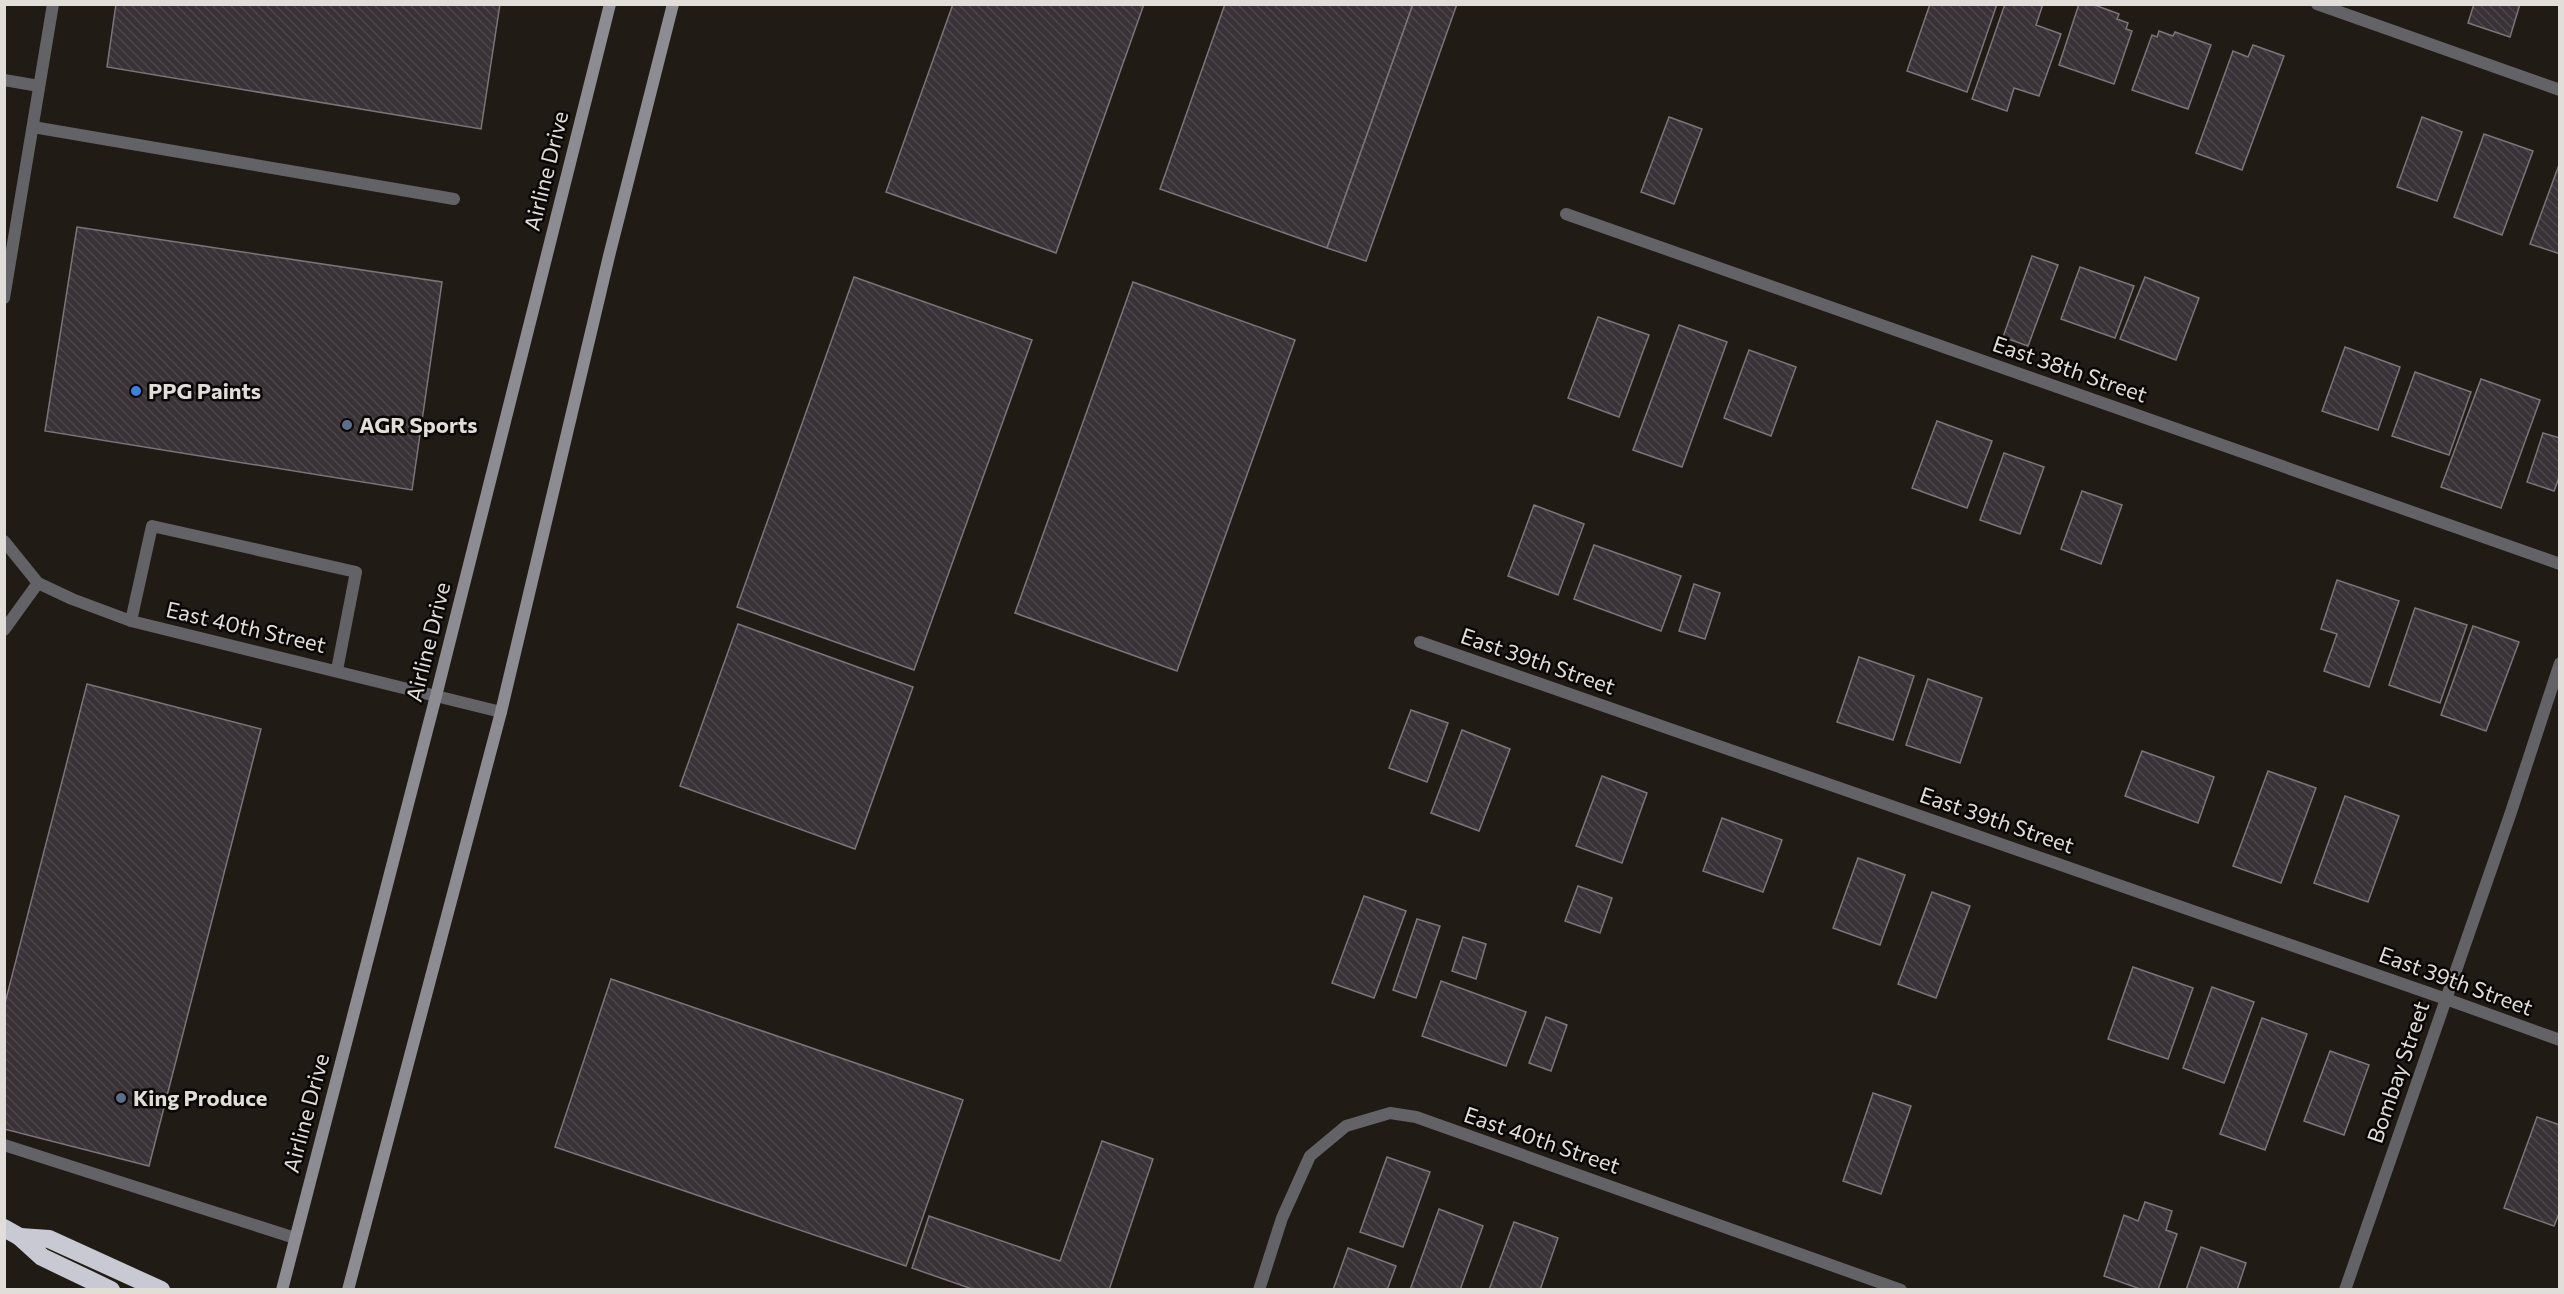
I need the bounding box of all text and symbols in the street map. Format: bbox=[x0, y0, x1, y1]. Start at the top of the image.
street label: Airline Drive bbox=[518, 108, 573, 234]
street label: East 38th Street bbox=[1989, 329, 2151, 408]
place label: PPG Paints bbox=[148, 377, 261, 404]
marker: PPG Paints bbox=[129, 384, 143, 398]
place label: AGR Sports bbox=[359, 411, 478, 438]
marker: AGR Sports bbox=[340, 418, 354, 432]
street label: Airline Drive bbox=[400, 579, 455, 705]
street label: East 40th Street bbox=[164, 595, 329, 658]
street label: East 39th Street bbox=[1457, 621, 1619, 700]
street label: East 39th Street bbox=[1916, 780, 2078, 859]
street label: East 39th Street bbox=[2376, 940, 2537, 1021]
street label: Bombay Street bbox=[2361, 997, 2434, 1146]
street label: Airline Drive bbox=[277, 1050, 334, 1175]
place label: King Produce bbox=[133, 1084, 267, 1111]
marker: King Produce bbox=[114, 1091, 128, 1105]
street label: East 40th Street bbox=[1461, 1100, 1624, 1179]

